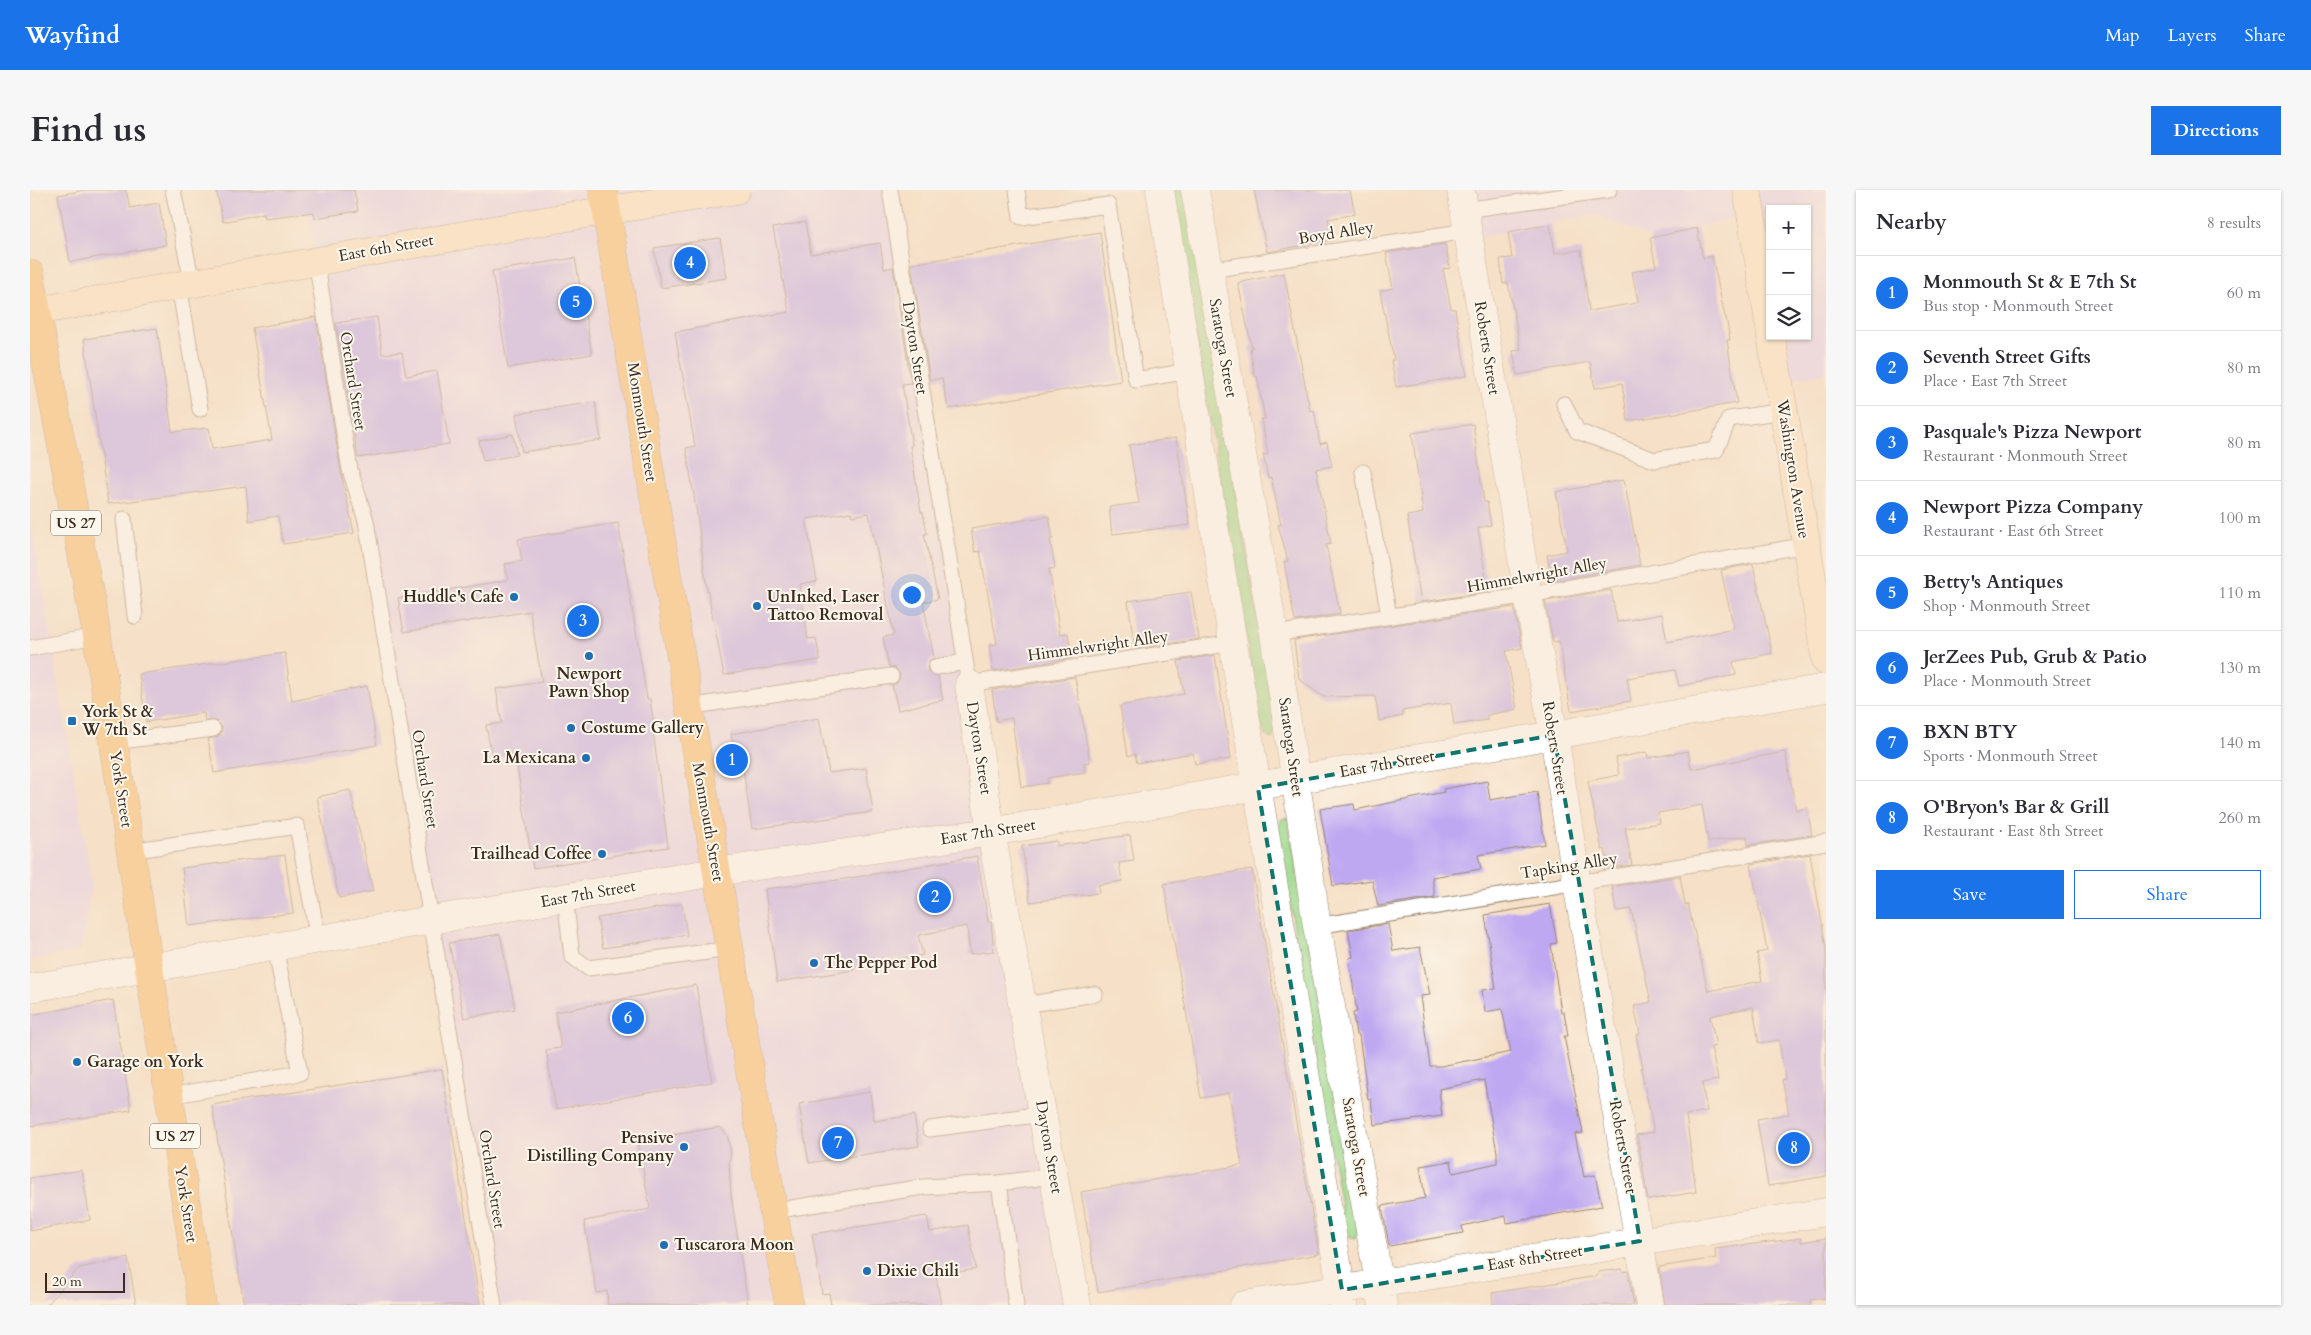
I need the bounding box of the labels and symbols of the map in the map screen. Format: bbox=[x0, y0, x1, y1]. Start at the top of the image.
street label: Boyd Alley bbox=[1297, 216, 1376, 250]
street label: East 6th Street bbox=[337, 229, 435, 267]
pin: 4 bbox=[674, 244, 706, 282]
pin: 5 bbox=[560, 283, 592, 321]
street label: Saratoga Street bbox=[1203, 297, 1243, 399]
street label: Dayton Street bbox=[897, 300, 933, 396]
street label: Roberts Street bbox=[1469, 300, 1505, 396]
street label: Orchard Street bbox=[334, 330, 372, 432]
street label: Monmouth Street bbox=[622, 361, 662, 483]
street label: Washington Avenue bbox=[1771, 397, 1815, 540]
road number: US 27 bbox=[51, 510, 101, 536]
street label: Himmelwright Alley bbox=[1465, 552, 1609, 598]
your location bbox=[899, 582, 925, 608]
place label: Huddle's Cafe bbox=[403, 586, 504, 608]
place label: UnInked, Laser Tattoo Removal bbox=[767, 586, 884, 626]
marker: Huddle's Cafe bbox=[508, 591, 520, 603]
marker: UnInked, Laser Tattoo Removal bbox=[751, 600, 763, 612]
pin: 3 bbox=[567, 602, 599, 640]
street label: Himmelwright Alley bbox=[1026, 625, 1170, 667]
marker: Newport Pawn Shop bbox=[583, 650, 595, 662]
place label: Newport Pawn Shop bbox=[548, 663, 630, 703]
street label: Saratoga Street bbox=[1273, 696, 1309, 798]
street label: Dayton Street bbox=[961, 700, 997, 796]
street label: Roberts Street bbox=[1537, 700, 1573, 796]
place label: York St & W 7th St bbox=[81, 701, 154, 741]
marker: York St & W 7th St bbox=[66, 715, 78, 727]
place label: Costume Gallery bbox=[581, 717, 704, 739]
marker: Costume Gallery bbox=[565, 722, 577, 734]
street label: Orchard Street bbox=[406, 728, 444, 830]
pin: 1 bbox=[716, 741, 748, 779]
street label: East 7th Street bbox=[1338, 745, 1436, 783]
place label: La Mexicana bbox=[483, 747, 576, 769]
street label: York Street bbox=[104, 749, 138, 829]
marker: La Mexicana bbox=[580, 752, 592, 764]
street label: Monmouth Street bbox=[687, 761, 729, 883]
street label: East 7th Street bbox=[939, 814, 1037, 850]
place label: Trailhead Coffee bbox=[470, 843, 592, 865]
street label: Tapking Alley bbox=[1519, 847, 1620, 885]
marker: Trailhead Coffee bbox=[596, 848, 608, 860]
street label: East 7th Street bbox=[539, 875, 637, 913]
pin: 2 bbox=[919, 878, 951, 916]
place label: The Pepper Pod bbox=[824, 952, 937, 974]
marker: The Pepper Pod bbox=[808, 957, 820, 969]
pin: 6 bbox=[612, 999, 644, 1037]
place label: Garage on York bbox=[87, 1051, 204, 1073]
marker: Garage on York bbox=[71, 1056, 83, 1068]
street label: Saratoga Street bbox=[1336, 1096, 1376, 1198]
street label: Roberts Street bbox=[1604, 1098, 1642, 1196]
street label: Dayton Street bbox=[1030, 1099, 1068, 1195]
road number: US 27 bbox=[150, 1124, 200, 1148]
pin: 7 bbox=[822, 1124, 854, 1162]
place label: Pensive Distilling Company bbox=[527, 1127, 674, 1167]
street label: Orchard Street bbox=[473, 1128, 511, 1230]
pin: 8 bbox=[1778, 1129, 1810, 1167]
marker: Pensive Distilling Company bbox=[678, 1141, 690, 1153]
street label: York Street bbox=[169, 1164, 203, 1244]
place label: Tuscarora Moon bbox=[674, 1234, 794, 1256]
marker: Tuscarora Moon bbox=[658, 1239, 670, 1251]
street label: East 8th Street bbox=[1486, 1240, 1584, 1276]
place label: Dixie Chili bbox=[877, 1260, 959, 1282]
marker: Dixie Chili bbox=[861, 1265, 873, 1277]
scale bar bbox=[45, 1270, 125, 1293]

